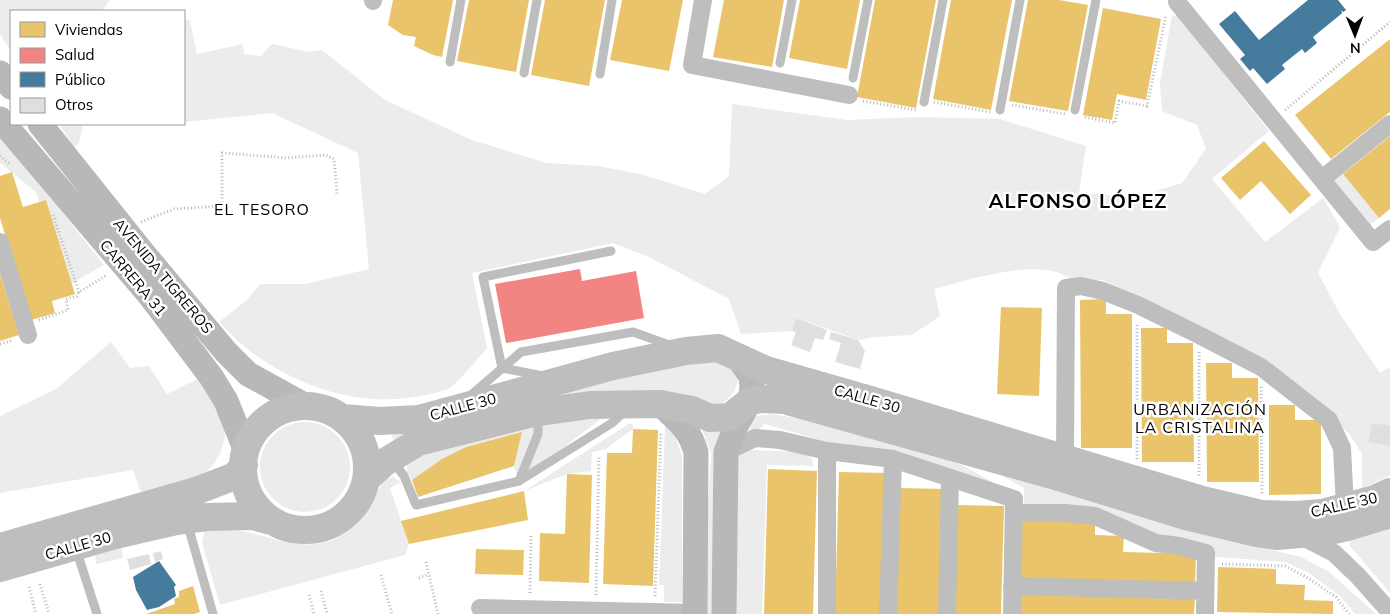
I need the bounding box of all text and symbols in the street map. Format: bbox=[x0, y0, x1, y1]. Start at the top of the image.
legend bbox=[10, 10, 185, 125]
north arrow bbox=[1330, 10, 1380, 60]
text: Viviendas bbox=[55, 20, 123, 39]
text: N bbox=[1350, 39, 1361, 57]
text: Salud bbox=[55, 45, 95, 64]
text: Público bbox=[55, 70, 105, 89]
text: Otros bbox=[55, 95, 93, 114]
district label: ALFONSO LÓPEZ bbox=[989, 188, 1167, 213]
district label: EL TESORO bbox=[214, 199, 310, 219]
street label: AVENIDA TIGREROS bbox=[110, 214, 217, 337]
street label: CARRERA 31 bbox=[96, 236, 171, 320]
street label: CALLE 30 bbox=[832, 380, 902, 417]
street label: CALLE 30 bbox=[428, 389, 498, 425]
district label: URBANIZACIÓN LA CRISTALINA bbox=[1133, 399, 1267, 437]
street label: CALLE 30 bbox=[1309, 488, 1379, 521]
street label: CALLE 30 bbox=[43, 527, 113, 564]

